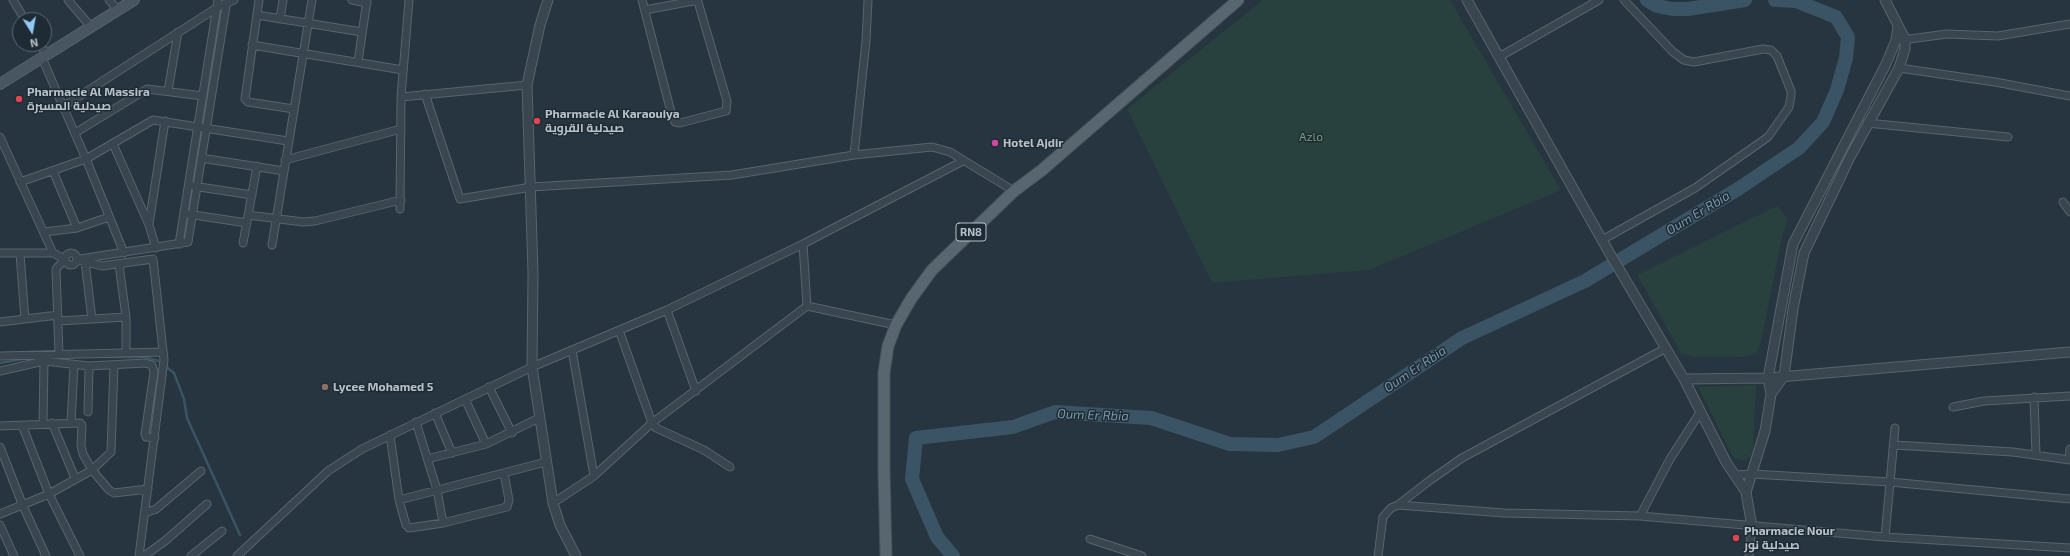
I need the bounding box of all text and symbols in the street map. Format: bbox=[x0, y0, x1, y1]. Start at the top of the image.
north arrow bbox=[12, 12, 52, 52]
text: N bbox=[29, 36, 39, 50]
place label: Pharmacie Al Massira صيدلية المسيرة bbox=[27, 85, 150, 113]
marker: Pharmacie Al Massira صيدلية المسيرة bbox=[14, 94, 24, 104]
place label: Pharmacie Al Karaouiya صيدلية القروية bbox=[545, 107, 680, 135]
marker: Pharmacie Al Karaouiya صيدلية القروية bbox=[532, 116, 542, 126]
park label: Azlo bbox=[1299, 130, 1323, 144]
place label: Hotel Ajdir bbox=[1003, 136, 1063, 150]
marker: Hotel Ajdir bbox=[990, 138, 1000, 148]
water label: Oum Er Rbia bbox=[1663, 188, 1733, 238]
road number: RN8 bbox=[956, 223, 986, 241]
water label: Oum Er Rbia bbox=[1381, 342, 1449, 396]
place label: Lycee Mohamed 5 bbox=[333, 380, 433, 394]
marker: Lycee Mohamed 5 bbox=[320, 382, 330, 392]
water label: Oum Er Rbia bbox=[1057, 406, 1129, 424]
place label: Pharmacie Nour صيدلية نور bbox=[1744, 524, 1835, 552]
marker: Pharmacie Nour صيدلية نور bbox=[1731, 533, 1741, 543]

